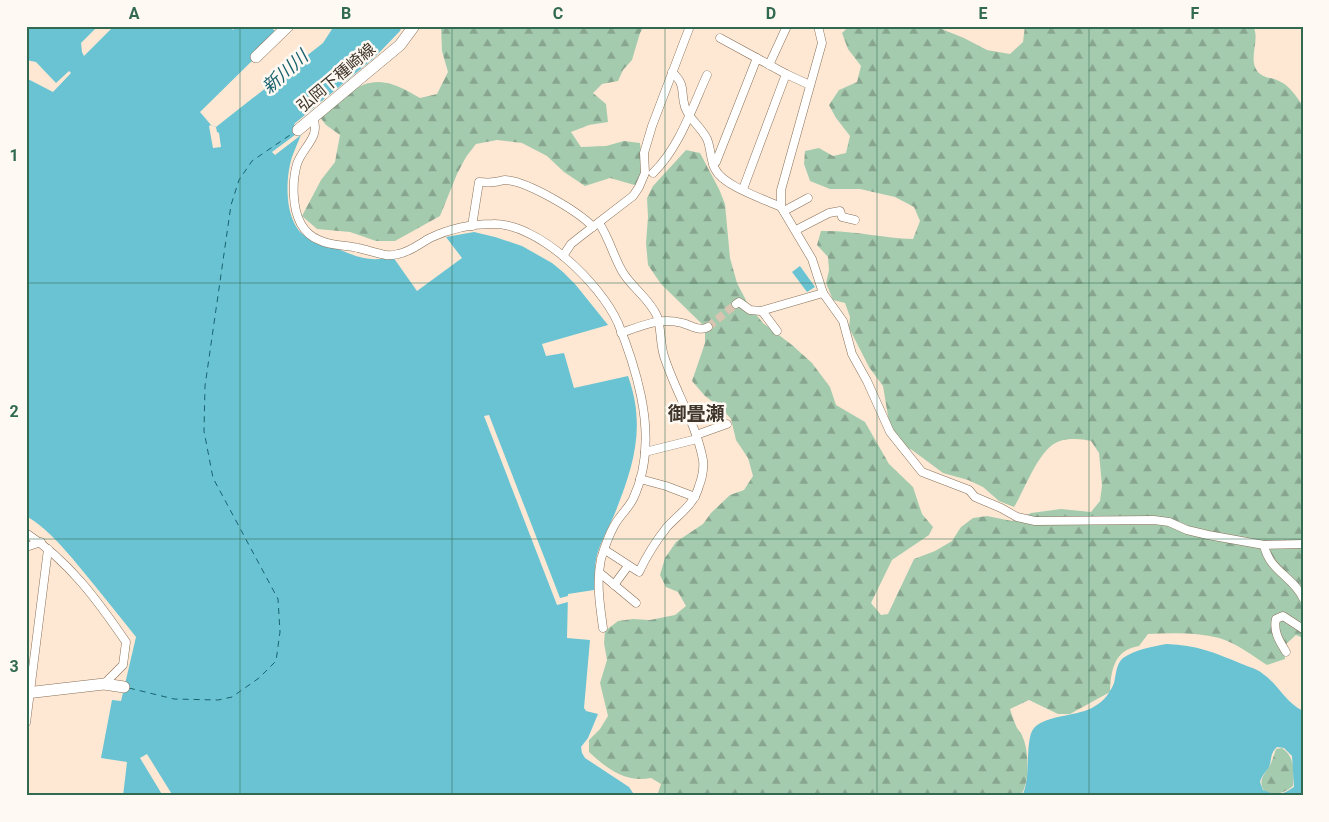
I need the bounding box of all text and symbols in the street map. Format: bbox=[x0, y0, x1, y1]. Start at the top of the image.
text: A bbox=[129, 4, 140, 23]
text: B bbox=[341, 4, 351, 23]
text: C bbox=[553, 4, 563, 23]
text: D bbox=[766, 4, 776, 23]
text: E bbox=[979, 4, 988, 23]
text: F bbox=[1191, 4, 1200, 23]
street label: 弘岡下種崎線 bbox=[293, 39, 379, 116]
water label: 新川川 bbox=[258, 44, 313, 97]
text: 1 bbox=[9, 146, 19, 165]
text: 2 bbox=[9, 402, 19, 421]
district label: 御畳瀬 bbox=[667, 402, 725, 425]
text: 3 bbox=[9, 657, 19, 676]

